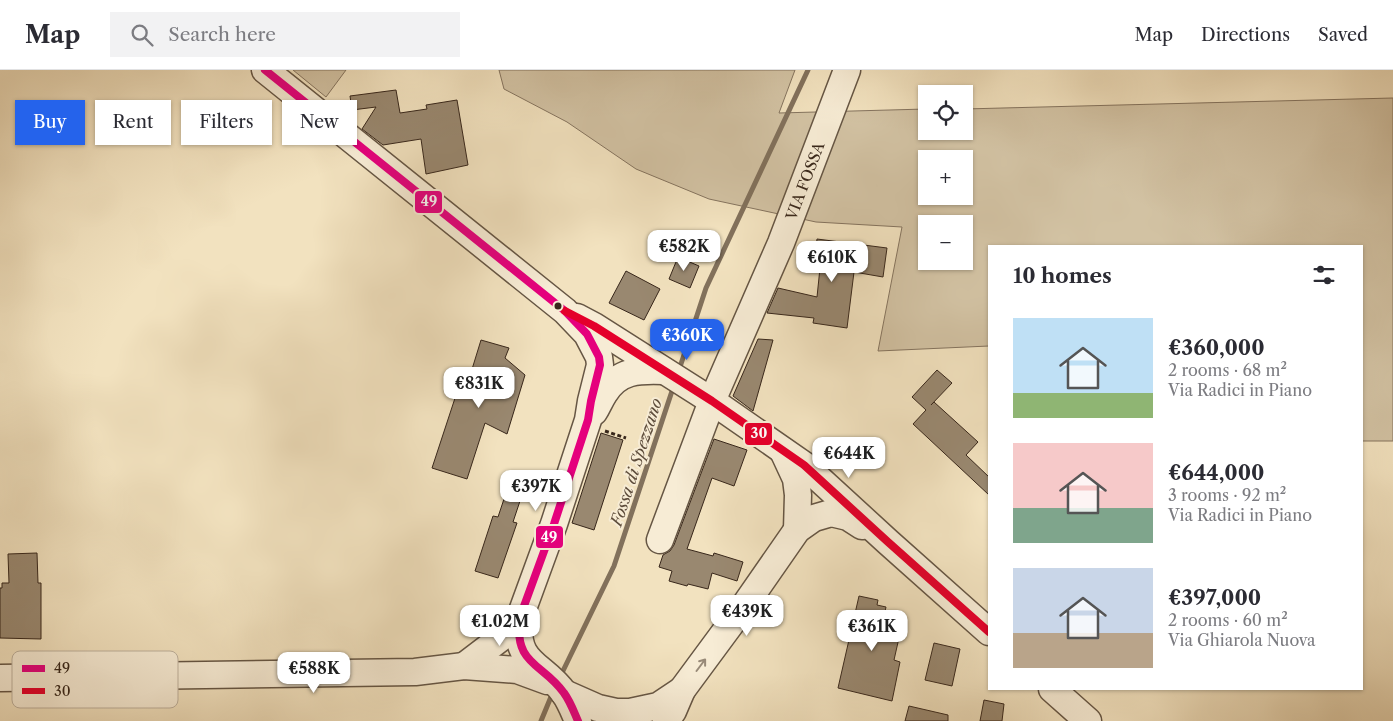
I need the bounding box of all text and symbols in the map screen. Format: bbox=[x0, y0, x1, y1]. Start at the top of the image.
search box bbox=[110, 12, 460, 57]
text: Map bbox=[25, 20, 80, 49]
icon: search bbox=[128, 21, 156, 49]
text: Search here bbox=[168, 23, 276, 46]
text: Map bbox=[1134, 24, 1173, 46]
text: Directions bbox=[1201, 24, 1290, 46]
text: Saved bbox=[1318, 24, 1368, 46]
map controls bbox=[918, 85, 973, 270]
button: locate bbox=[918, 85, 973, 140]
chip: Buy bbox=[15, 100, 85, 145]
chip: Rent bbox=[95, 100, 171, 145]
chip: Filters bbox=[181, 100, 272, 145]
chip: New bbox=[282, 100, 357, 145]
street label: VIA FOSSA bbox=[781, 138, 829, 224]
button: + bbox=[918, 150, 973, 205]
line badge: 49 bbox=[414, 190, 443, 214]
text: 49 bbox=[421, 192, 437, 210]
button: − bbox=[918, 215, 973, 270]
pin: €582K bbox=[649, 230, 719, 272]
text: €582K bbox=[658, 236, 710, 256]
pin: €610K bbox=[797, 240, 867, 283]
text: €610K bbox=[807, 247, 857, 267]
icon: filters bbox=[1310, 261, 1338, 289]
text: 10 homes bbox=[1013, 263, 1112, 288]
unlabelled marker bbox=[553, 301, 563, 311]
pin: €360K bbox=[652, 318, 722, 361]
text: €360K bbox=[661, 325, 713, 345]
text: €360,000 bbox=[1168, 335, 1265, 360]
icon: home bbox=[1053, 338, 1113, 398]
text: 2 rooms · 68 m² bbox=[1168, 360, 1287, 380]
pin: €831K bbox=[444, 366, 514, 409]
text: €831K bbox=[454, 373, 504, 393]
text: Via Radici in Piano bbox=[1168, 380, 1312, 400]
water label: Fossa di Spezzano bbox=[605, 395, 666, 530]
line badge: 30 bbox=[744, 422, 773, 446]
text: 30 bbox=[751, 424, 767, 442]
pin: €644K bbox=[814, 436, 884, 479]
text: €644K bbox=[823, 443, 875, 463]
text: €644,000 bbox=[1168, 460, 1264, 485]
icon: home bbox=[1053, 463, 1113, 523]
pin: €397K bbox=[501, 470, 571, 512]
text: €397K bbox=[511, 476, 561, 496]
text: 3 rooms · 92 m² bbox=[1168, 485, 1286, 505]
text: Via Radici in Piano bbox=[1168, 505, 1312, 525]
line badge: 49 bbox=[535, 525, 564, 549]
text: 49 bbox=[541, 528, 557, 546]
text: €397,000 bbox=[1168, 585, 1261, 610]
icon: home bbox=[1053, 588, 1113, 648]
pin: €439K bbox=[712, 594, 782, 637]
text: €439K bbox=[721, 601, 773, 621]
pin: €1.02M bbox=[459, 604, 541, 647]
pin: €361K bbox=[837, 610, 907, 652]
text: 2 rooms · 60 m² bbox=[1168, 610, 1288, 630]
text: €1.02M bbox=[471, 611, 529, 631]
text: €361K bbox=[848, 616, 896, 636]
text: Via Ghiarola Nuova bbox=[1168, 630, 1315, 650]
legend bbox=[12, 651, 178, 708]
pin: €588K bbox=[279, 652, 349, 694]
text: €588K bbox=[288, 658, 340, 678]
one-way arrow bbox=[696, 658, 706, 672]
text: 49 bbox=[54, 659, 70, 677]
text: 30 bbox=[54, 682, 71, 700]

